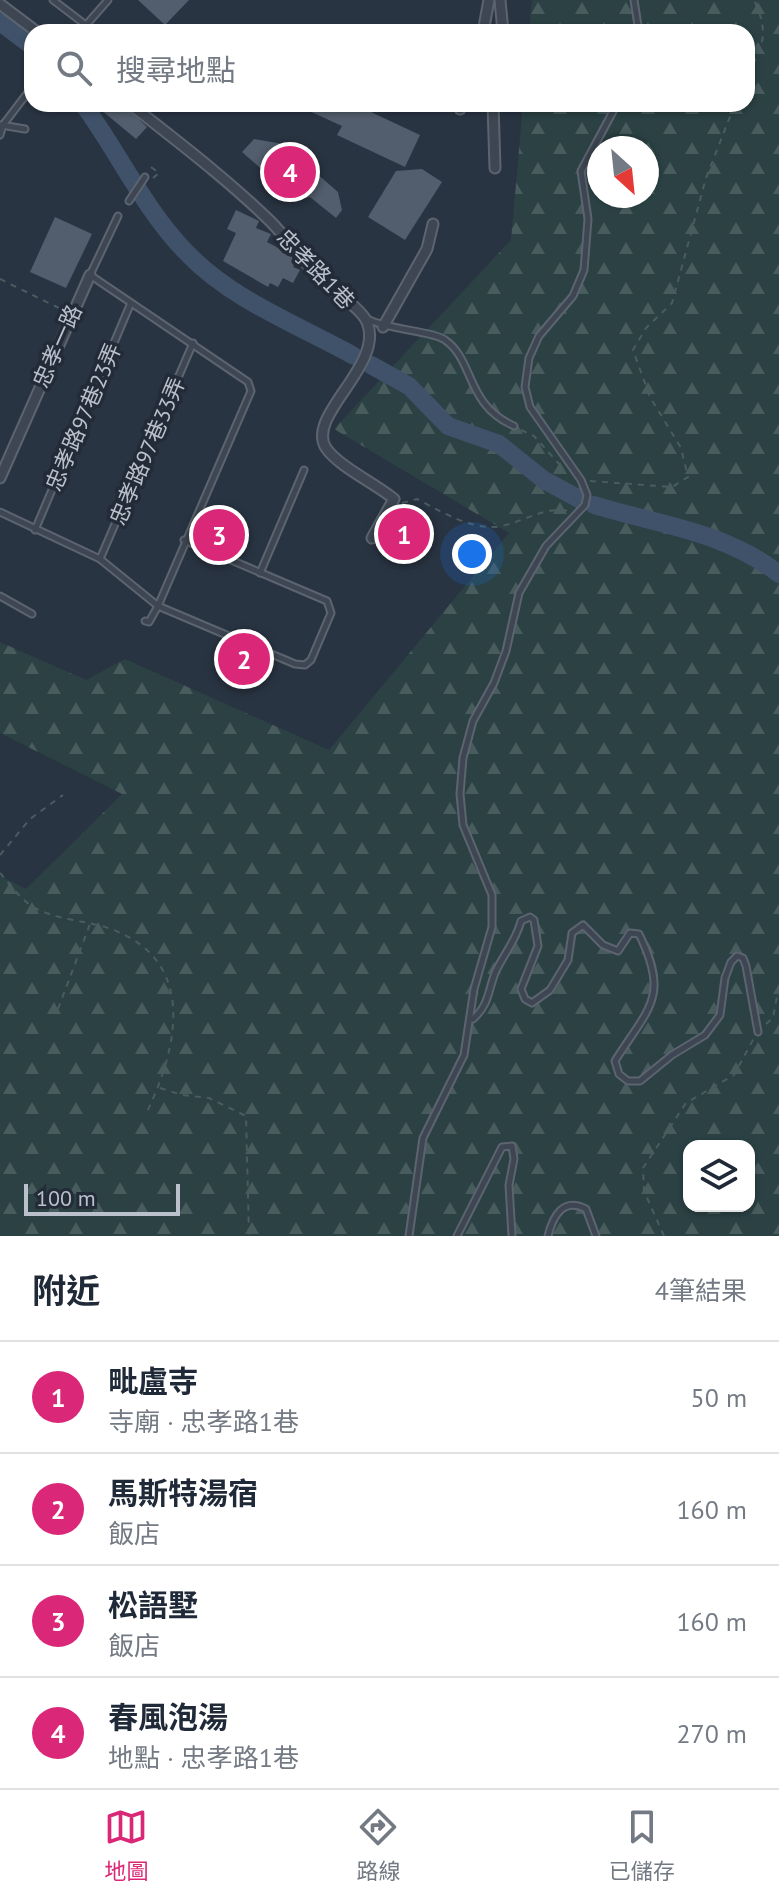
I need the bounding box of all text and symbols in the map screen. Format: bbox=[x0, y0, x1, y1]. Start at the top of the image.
search box bbox=[24, 24, 755, 112]
icon: search bbox=[52, 46, 96, 90]
text: 搜尋地點 bbox=[116, 50, 236, 89]
north arrow bbox=[587, 136, 659, 208]
pin: 4 bbox=[264, 142, 316, 202]
street label: 忠孝路1巷 bbox=[271, 223, 361, 315]
street label: 忠孝一路 bbox=[26, 300, 88, 392]
street label: 忠孝路97巷23弄 bbox=[39, 339, 127, 495]
street label: 忠孝路97巷33弄 bbox=[103, 373, 191, 529]
pin: 1 bbox=[378, 504, 430, 564]
pin: 3 bbox=[193, 505, 245, 565]
your location bbox=[452, 534, 492, 574]
pin: 2 bbox=[218, 629, 270, 689]
map controls bbox=[683, 1140, 755, 1212]
button: layers bbox=[683, 1140, 755, 1212]
scale bar bbox=[24, 1180, 180, 1216]
text: 100 m bbox=[36, 1184, 96, 1212]
text: 附近 bbox=[32, 1268, 100, 1312]
text: 4筆結果 bbox=[655, 1274, 747, 1307]
text: 毗盧寺 bbox=[108, 1361, 198, 1400]
text: 1 bbox=[51, 1381, 65, 1414]
text: 50 m bbox=[691, 1381, 747, 1414]
text: 寺廟 · 忠孝路1巷 bbox=[108, 1405, 299, 1438]
text: 馬斯特湯宿 bbox=[108, 1473, 258, 1512]
text: 2 bbox=[51, 1493, 65, 1526]
text: 160 m bbox=[676, 1493, 747, 1526]
text: 飯店 bbox=[108, 1517, 160, 1550]
text: 松語墅 bbox=[108, 1585, 198, 1624]
text: 3 bbox=[51, 1605, 65, 1638]
text: 160 m bbox=[676, 1605, 747, 1638]
text: 飯店 bbox=[108, 1629, 160, 1662]
text: 春風泡湯 bbox=[108, 1697, 228, 1736]
text: 4 bbox=[51, 1717, 65, 1750]
text: 270 m bbox=[676, 1717, 747, 1750]
text: 地點 · 忠孝路1巷 bbox=[108, 1741, 299, 1774]
tab: 地圖 bbox=[104, 1805, 148, 1885]
tab: 路線 bbox=[356, 1805, 401, 1885]
tab: 已儲存 bbox=[609, 1805, 675, 1885]

